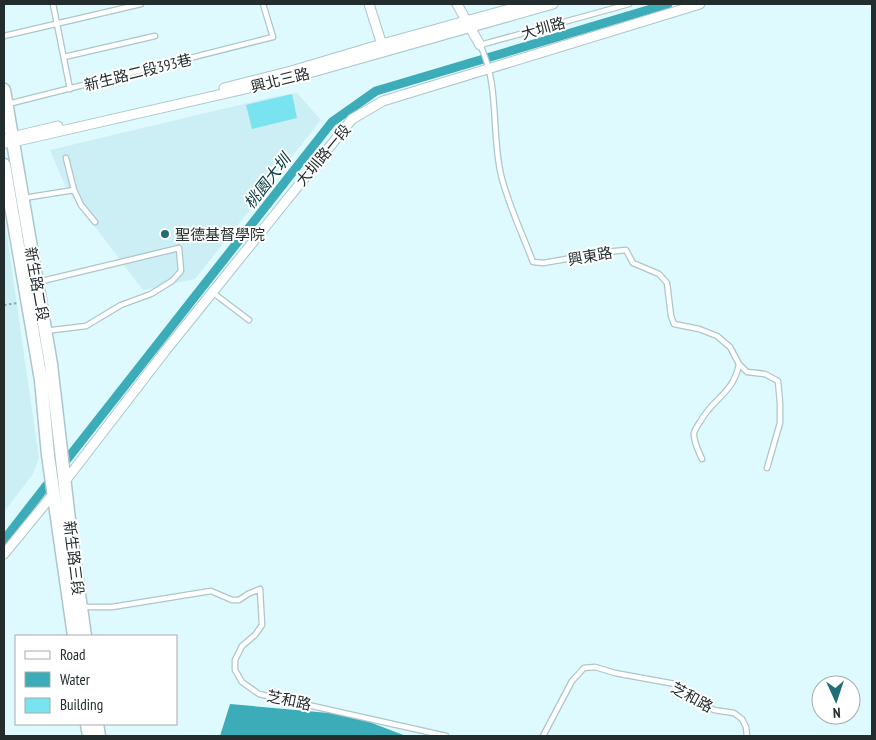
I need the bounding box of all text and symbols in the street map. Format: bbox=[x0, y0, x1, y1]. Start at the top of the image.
street label: 大圳路 bbox=[519, 13, 567, 43]
street label: 新生路二段393巷 bbox=[82, 49, 194, 95]
street label: 興北三路 bbox=[249, 64, 311, 96]
street label: 大圳路一段 bbox=[292, 120, 354, 190]
water label: 桃園大圳 bbox=[239, 148, 296, 212]
place label: 聖德基督學院 bbox=[175, 225, 265, 244]
marker: 聖德基督學院 bbox=[159, 228, 171, 240]
street label: 興東路 bbox=[566, 243, 614, 269]
street label: 新生路二段 bbox=[21, 245, 53, 323]
street label: 新生路三段 bbox=[60, 520, 88, 596]
legend bbox=[15, 635, 178, 725]
text: Road bbox=[60, 645, 86, 664]
text: Water bbox=[60, 670, 91, 689]
north arrow bbox=[811, 675, 861, 725]
street label: 芝和路 bbox=[668, 678, 716, 716]
street label: 芝和路 bbox=[265, 686, 313, 714]
text: Building bbox=[60, 695, 103, 714]
text: N bbox=[832, 704, 841, 722]

